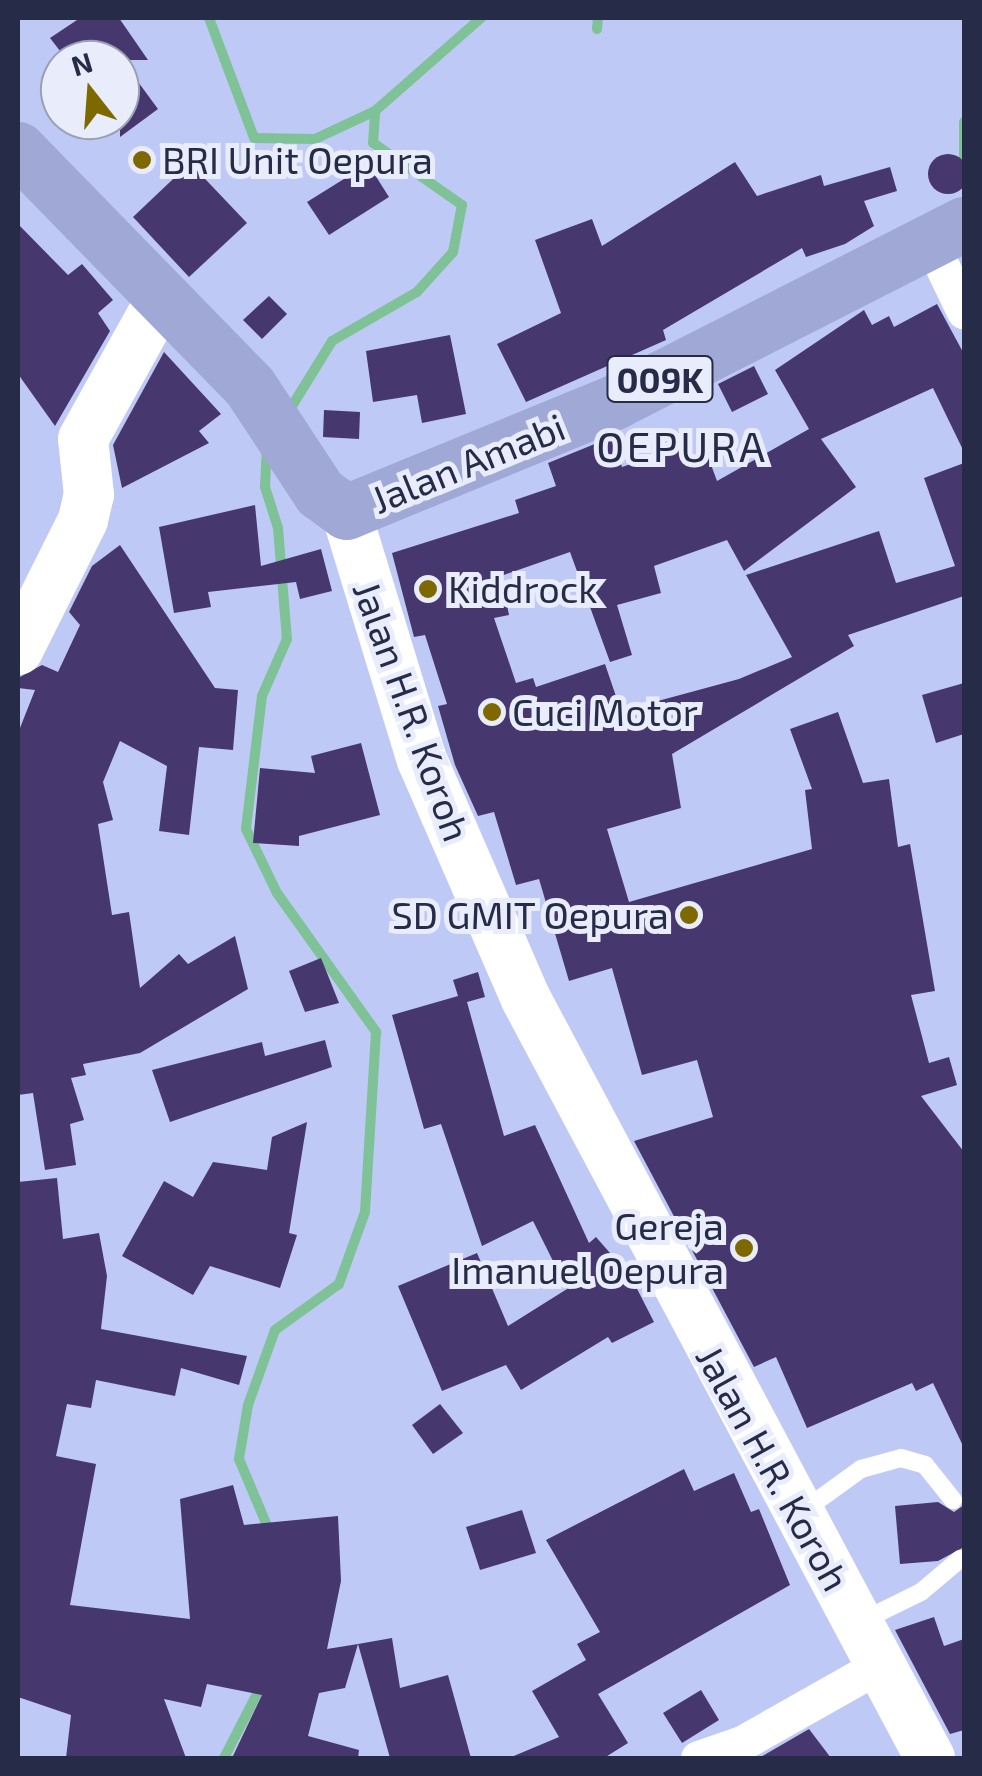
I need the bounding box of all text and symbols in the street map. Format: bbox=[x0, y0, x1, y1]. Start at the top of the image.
north arrow bbox=[40, 40, 140, 140]
text: N bbox=[67, 44, 96, 82]
place label: BRI Unit Oepura bbox=[162, 137, 433, 183]
marker: BRI Unit Oepura bbox=[131, 149, 153, 171]
road number: 009K bbox=[605, 349, 715, 409]
street label: Jalan Amabi bbox=[364, 403, 572, 523]
district label: OEPURA bbox=[596, 420, 768, 470]
place label: Kiddrock bbox=[448, 566, 598, 612]
street label: Jalan H.R. Koroh bbox=[344, 575, 480, 847]
marker: Kiddrock bbox=[417, 578, 439, 600]
place label: Cuci Motor bbox=[512, 689, 698, 735]
marker: Cuci Motor bbox=[481, 701, 503, 723]
place label: SD GMIT Oepura bbox=[391, 892, 669, 938]
marker: SD GMIT Oepura bbox=[678, 904, 700, 926]
place label: Gereja Imanuel Oepura bbox=[450, 1203, 724, 1292]
marker: Gereja Imanuel Oepura bbox=[733, 1237, 755, 1259]
street label: Jalan H.R. Koroh bbox=[687, 1337, 859, 1599]

